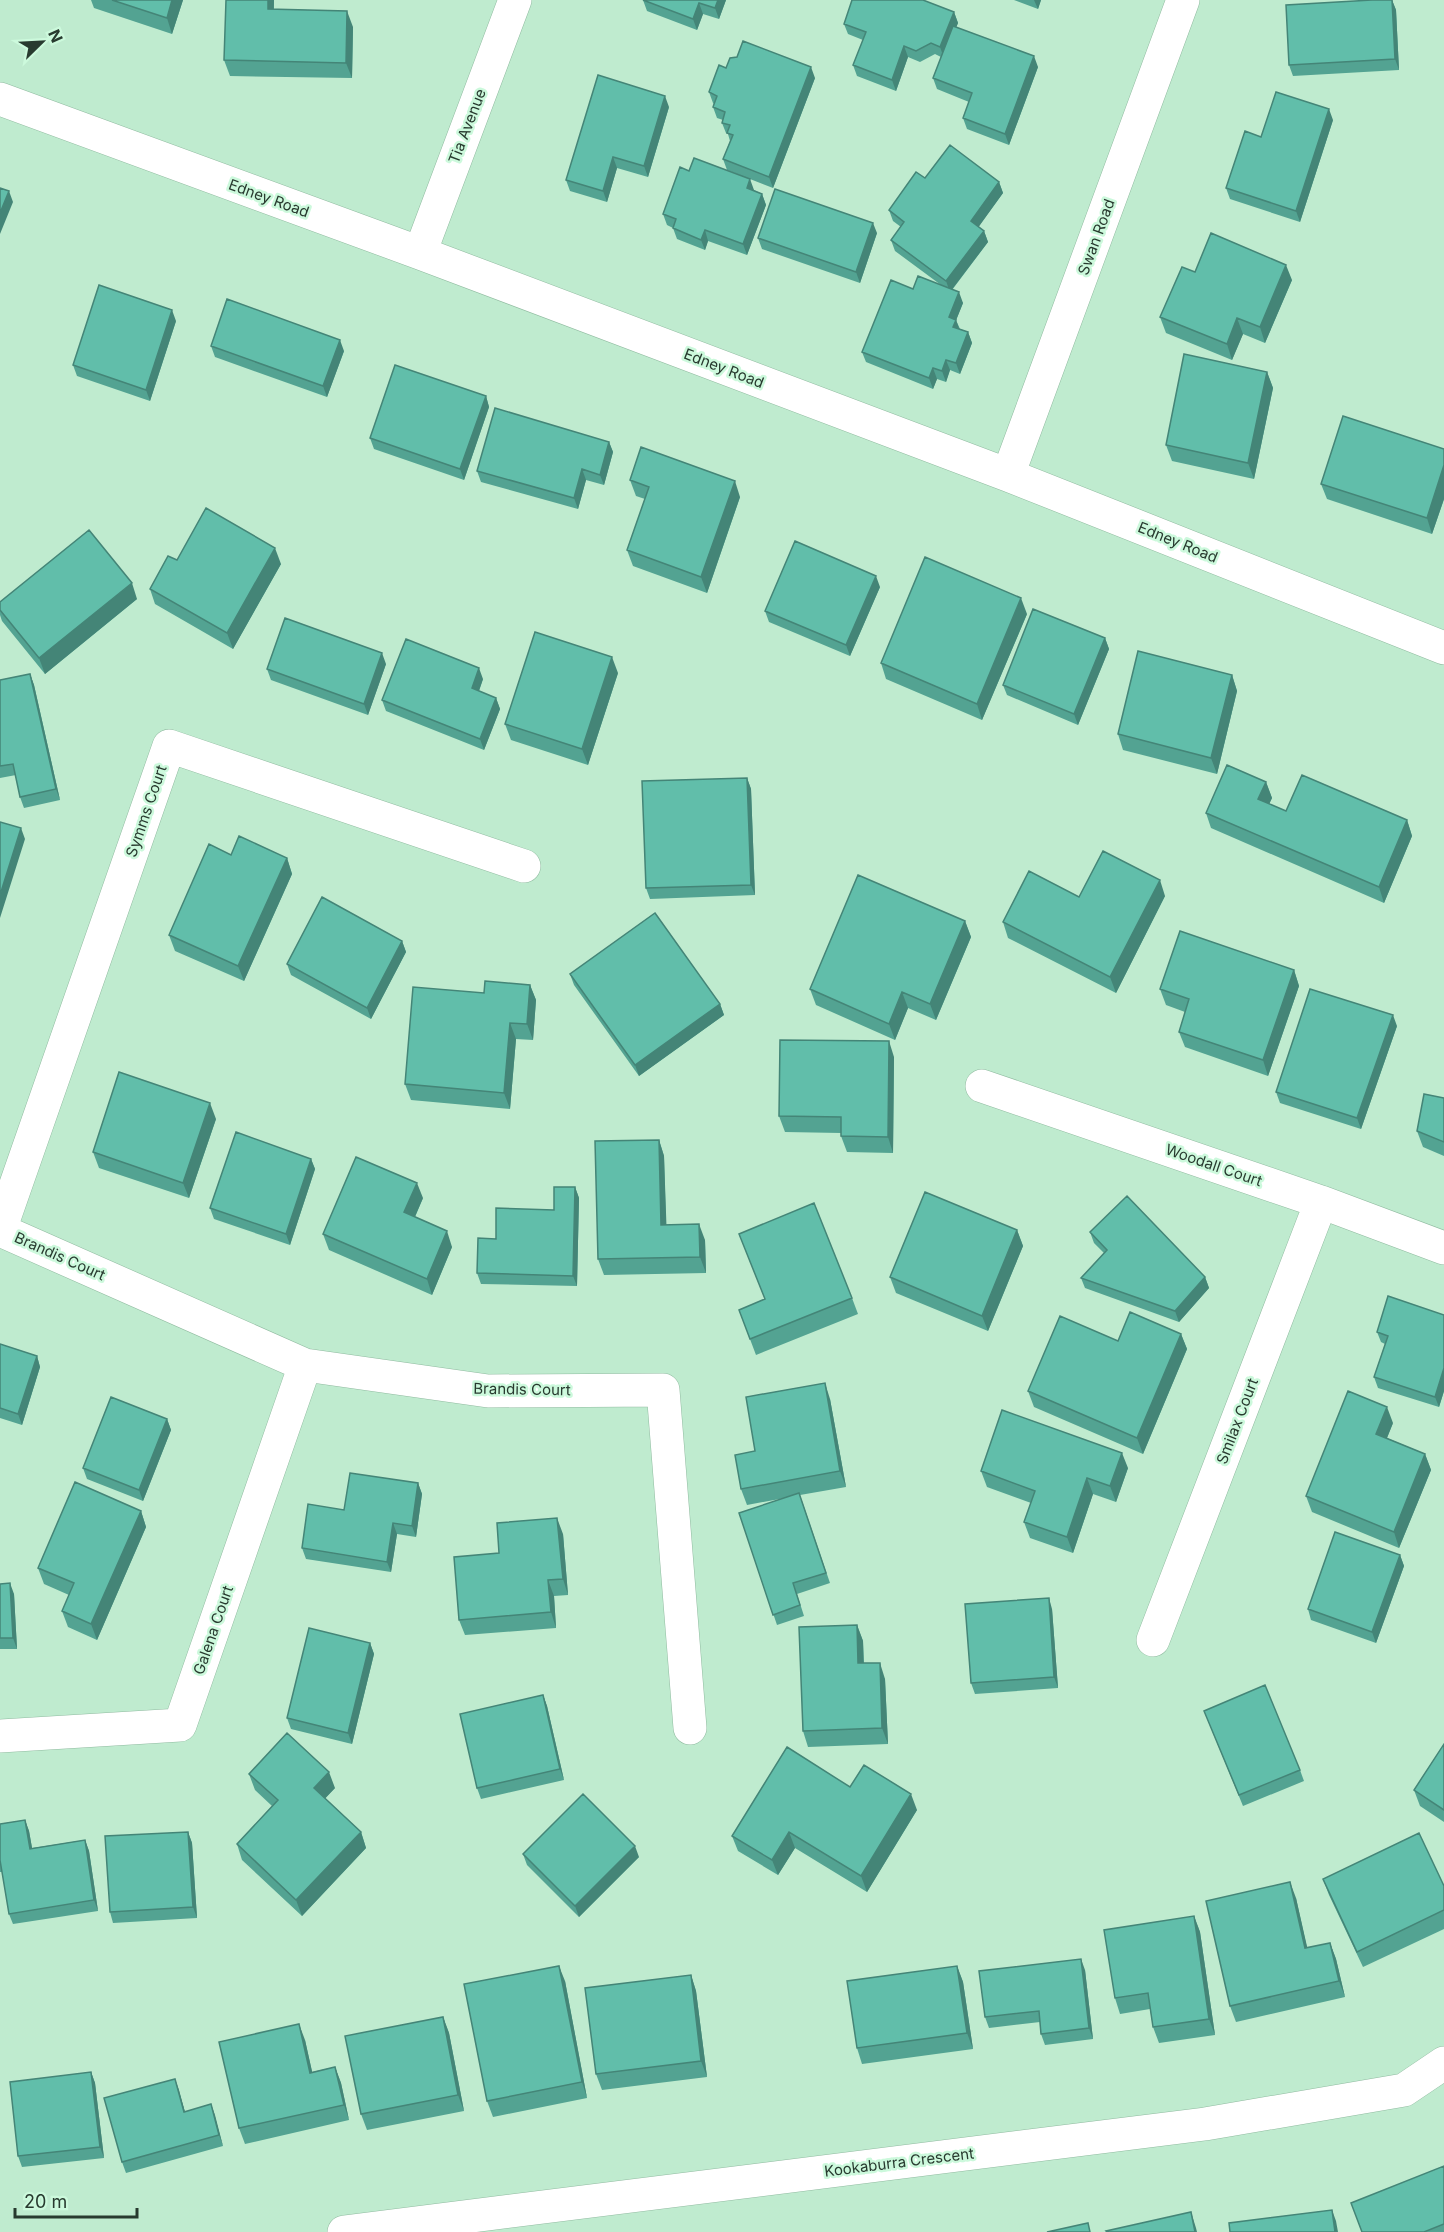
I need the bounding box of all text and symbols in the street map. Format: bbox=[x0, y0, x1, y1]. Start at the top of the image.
north arrow bbox=[12, 12, 72, 72]
text: N bbox=[44, 26, 67, 46]
street label: Tia Avenue bbox=[444, 86, 490, 166]
street label: Edney Road bbox=[226, 175, 312, 221]
street label: Swan Road bbox=[1073, 196, 1119, 278]
street label: Edney Road bbox=[681, 344, 767, 392]
street label: Edney Road bbox=[1135, 517, 1221, 567]
street label: Symms Court bbox=[121, 762, 171, 860]
street label: Woodall Court bbox=[1163, 1140, 1265, 1190]
street label: Brandis Court bbox=[12, 1228, 108, 1285]
street label: Smilax Court bbox=[1212, 1375, 1262, 1467]
street label: Brandis Court bbox=[473, 1379, 571, 1399]
street label: Galena Court bbox=[189, 1583, 237, 1677]
street label: Kookaburra Crescent bbox=[823, 2143, 975, 2181]
scale bar bbox=[15, 2181, 136, 2219]
text: 20 m bbox=[24, 2191, 67, 2212]

